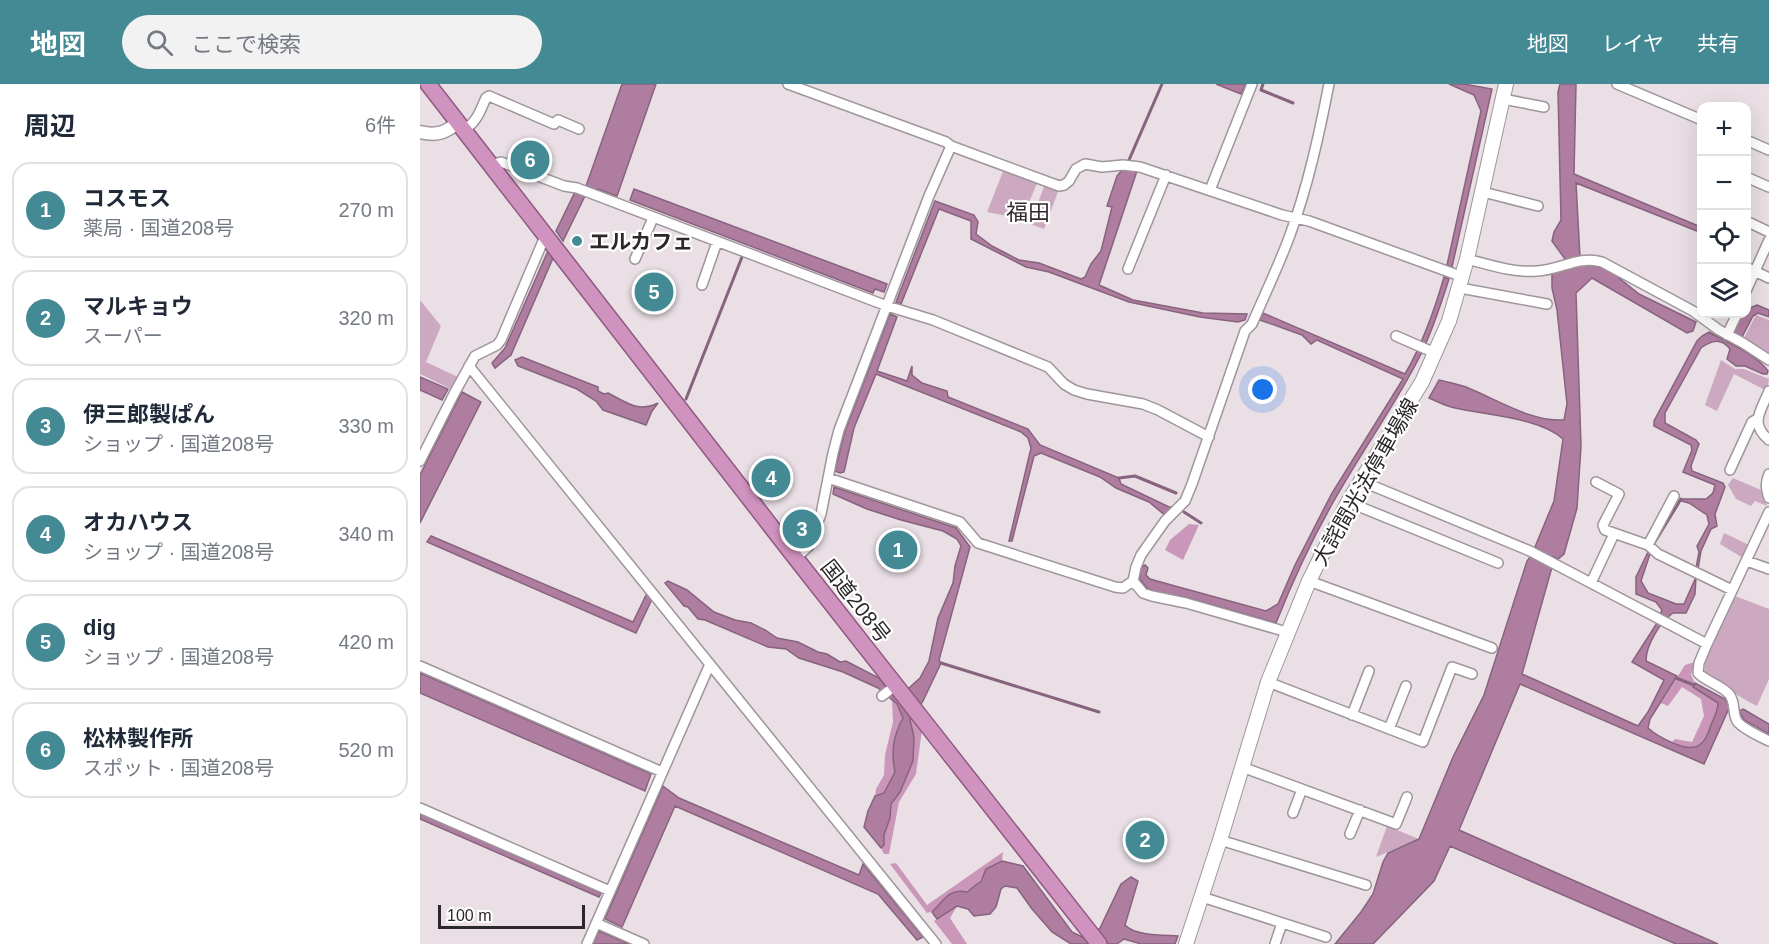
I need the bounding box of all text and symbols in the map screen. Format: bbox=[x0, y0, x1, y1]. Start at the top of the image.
search box bbox=[122, 15, 542, 69]
icon: search bbox=[143, 26, 176, 59]
text: 地図 bbox=[30, 29, 86, 60]
text: ここで検索 bbox=[191, 32, 301, 57]
text: 地図 bbox=[1527, 32, 1569, 55]
text: レイヤ bbox=[1602, 32, 1664, 55]
text: 共有 bbox=[1697, 32, 1739, 55]
map controls bbox=[1697, 102, 1751, 318]
button: + bbox=[1697, 102, 1751, 156]
text: 周辺 bbox=[24, 111, 76, 141]
text: 6件 bbox=[365, 114, 396, 136]
pin: 6 bbox=[510, 138, 550, 182]
button: − bbox=[1697, 156, 1751, 210]
text: コスモス bbox=[83, 186, 171, 211]
text: 1 bbox=[40, 199, 51, 221]
text: 270 m bbox=[338, 199, 394, 221]
district label: 福田 bbox=[1006, 200, 1050, 225]
button: locate bbox=[1697, 210, 1751, 264]
text: 薬局 · 国道208号 bbox=[83, 217, 234, 239]
place label: エルカフェ bbox=[589, 230, 693, 253]
marker: エルカフェ bbox=[570, 234, 584, 248]
button: layers bbox=[1697, 264, 1751, 318]
pin: 5 bbox=[634, 270, 674, 314]
text: マルキョウ bbox=[83, 294, 193, 319]
text: 2 bbox=[40, 307, 51, 329]
text: 320 m bbox=[338, 307, 394, 329]
text: スーパー bbox=[83, 325, 163, 347]
your location bbox=[1248, 375, 1277, 404]
street label: 大詫間光法停車場線 bbox=[1308, 394, 1422, 570]
text: 伊三郎製ぱん bbox=[83, 402, 215, 427]
text: 3 bbox=[40, 415, 51, 437]
text: 330 m bbox=[338, 415, 394, 437]
text: ショップ · 国道208号 bbox=[83, 433, 274, 455]
pin: 4 bbox=[752, 456, 790, 500]
pin: 3 bbox=[782, 506, 821, 552]
text: オカハウス bbox=[83, 510, 193, 535]
text: 4 bbox=[40, 523, 51, 545]
text: 340 m bbox=[338, 523, 394, 545]
pin: 1 bbox=[878, 528, 918, 572]
text: ショップ · 国道208号 bbox=[83, 541, 274, 563]
street label: 国道208号 bbox=[817, 555, 895, 647]
text: dig bbox=[83, 615, 116, 640]
text: 5 bbox=[40, 631, 51, 653]
text: 420 m bbox=[338, 631, 394, 653]
text: ショップ · 国道208号 bbox=[83, 646, 274, 668]
text: 松林製作所 bbox=[83, 726, 193, 751]
text: 6 bbox=[40, 739, 51, 761]
text: 520 m bbox=[338, 739, 394, 761]
text: スポット · 国道208号 bbox=[83, 757, 274, 779]
pin: 2 bbox=[1126, 818, 1164, 862]
scale bar bbox=[438, 902, 585, 930]
text: 100 m bbox=[447, 907, 491, 924]

